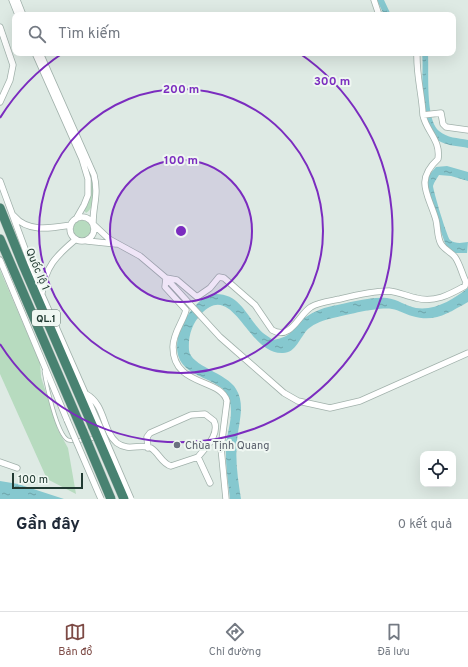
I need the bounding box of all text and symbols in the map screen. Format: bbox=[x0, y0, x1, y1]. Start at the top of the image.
search box bbox=[12, 12, 456, 56]
icon: search bbox=[26, 23, 48, 45]
text: Tìm kiếm bbox=[58, 25, 120, 44]
text: 300 m bbox=[314, 74, 350, 90]
text: 200 m bbox=[163, 82, 199, 98]
text: 100 m bbox=[164, 153, 198, 169]
centre of rings bbox=[174, 224, 188, 238]
street label: Quốc lộ 1 bbox=[22, 246, 52, 293]
road number: QL.1 bbox=[32, 310, 60, 326]
place label: Chùa Tịnh Quang bbox=[185, 439, 269, 453]
marker: Chùa Tịnh Quang bbox=[172, 440, 182, 450]
map controls bbox=[420, 451, 456, 487]
button: locate bbox=[420, 451, 456, 487]
scale bar bbox=[12, 471, 83, 490]
text: 100 m bbox=[18, 473, 48, 487]
text: Gần đây bbox=[16, 514, 80, 536]
text: 0 kết quả bbox=[398, 517, 452, 533]
tab: Bản đồ bbox=[58, 621, 92, 659]
tab: Chỉ đường bbox=[209, 621, 261, 659]
tab: Đã lưu bbox=[377, 621, 410, 659]

